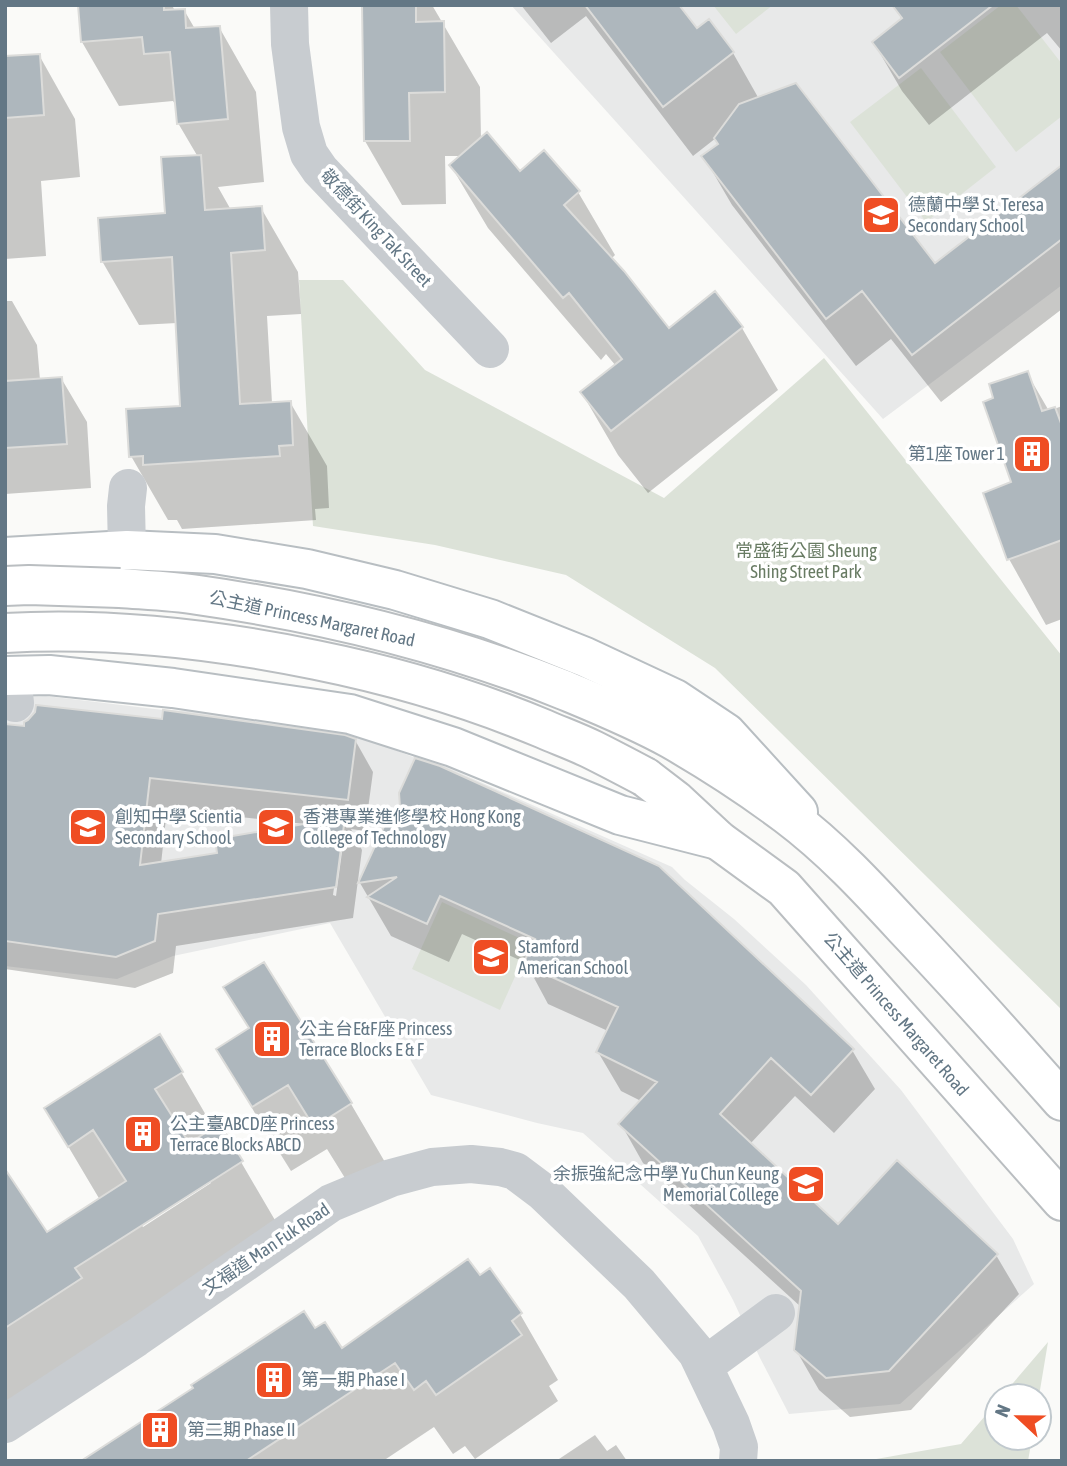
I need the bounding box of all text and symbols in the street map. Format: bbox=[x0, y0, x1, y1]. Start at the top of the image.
street label: 敬德街 King Tak Street bbox=[316, 164, 436, 291]
school or university icon: 德蘭中學 St. Teresa Secondary School bbox=[860, 194, 902, 236]
place label: 德蘭中學 St. Teresa Secondary School bbox=[908, 194, 1044, 236]
building icon: 第1座 Tower 1 bbox=[1011, 433, 1053, 475]
place label: 第1座 Tower 1 bbox=[908, 443, 1005, 464]
park label: 常盛街公園 Sheung Shing Street Park bbox=[735, 540, 877, 582]
street label: 公主道 Princess Margaret Road bbox=[207, 586, 417, 651]
school or university icon: 創知中學 Scientia Secondary School bbox=[67, 806, 109, 848]
place label: 創知中學 Scientia Secondary School bbox=[115, 806, 242, 848]
school or university icon: 香港專業進修學校 Hong Kong College of Technology bbox=[255, 806, 297, 848]
place label: 香港專業進修學校 Hong Kong College of Technology bbox=[303, 806, 521, 848]
street label: 公主道 Princess Margaret Road bbox=[820, 928, 973, 1100]
school or university icon: Stamford American School bbox=[470, 936, 512, 978]
place label: Stamford American School bbox=[518, 936, 628, 978]
building icon: 公主台E&F座 Princess Terrace Blocks E & F bbox=[251, 1018, 293, 1060]
place label: 公主台E&F座 Princess Terrace Blocks E & F bbox=[299, 1018, 452, 1060]
building icon: 公主臺ABCD座 Princess Terrace Blocks ABCD bbox=[122, 1113, 164, 1155]
place label: 公主臺ABCD座 Princess Terrace Blocks ABCD bbox=[170, 1113, 335, 1155]
place label: 余振強紀念中學 Yu Chun Keung Memorial College bbox=[553, 1163, 779, 1205]
school or university icon: 余振強紀念中學 Yu Chun Keung Memorial College bbox=[785, 1163, 827, 1205]
street label: 文福道 Man Fuk Road bbox=[198, 1198, 333, 1299]
building icon: 第一期 Phase I bbox=[253, 1359, 295, 1401]
place label: 第一期 Phase I bbox=[301, 1369, 405, 1390]
north arrow bbox=[983, 1382, 1053, 1452]
text: N bbox=[990, 1401, 1015, 1420]
building icon: 第二期 Phase II bbox=[139, 1409, 181, 1451]
place label: 第二期 Phase II bbox=[187, 1419, 296, 1440]

